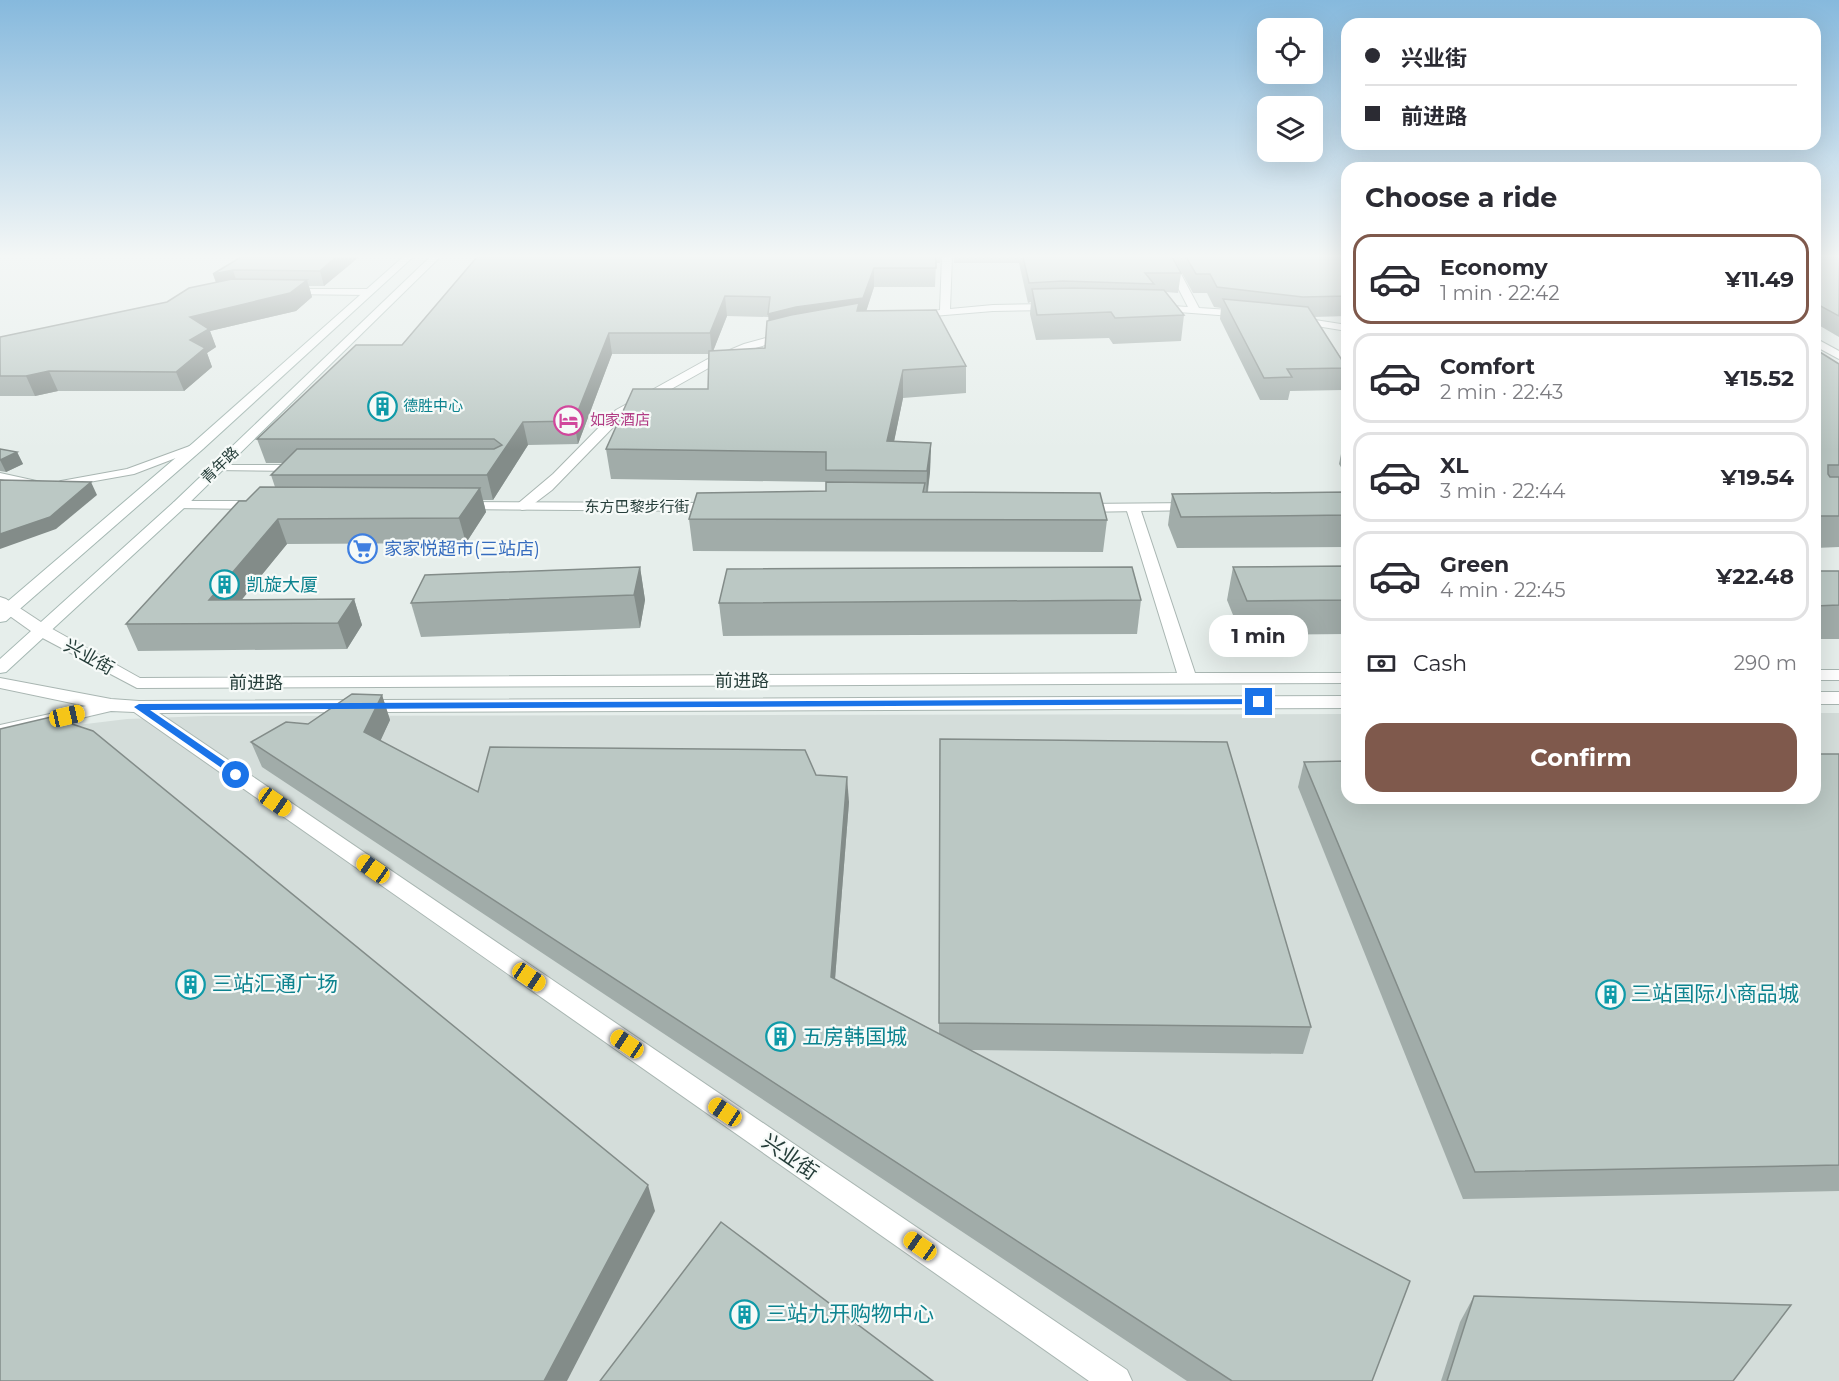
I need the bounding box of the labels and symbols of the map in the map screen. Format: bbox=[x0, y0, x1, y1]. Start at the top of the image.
building icon: 德胜中心 bbox=[366, 390, 398, 422]
place label: 德胜中心 bbox=[403, 396, 463, 415]
hotel icon: 如家酒店 bbox=[553, 404, 585, 436]
place label: 如家酒店 bbox=[590, 410, 650, 429]
street label: 青年路 bbox=[197, 442, 242, 487]
street label: 东方巴黎步行街 bbox=[584, 497, 690, 516]
supermarket icon: 家家悦超市(三站店) bbox=[347, 533, 379, 565]
place label: 家家悦超市(三站店) bbox=[384, 538, 540, 560]
building icon: 凯旋大厦 bbox=[209, 569, 241, 601]
place label: 凯旋大厦 bbox=[246, 574, 318, 596]
callout: 1 min bbox=[1210, 615, 1308, 657]
street label: 兴业街 bbox=[60, 634, 118, 680]
street label: 前进路 bbox=[715, 670, 769, 692]
street label: 前进路 bbox=[229, 672, 283, 694]
route end bbox=[1245, 688, 1272, 715]
car bbox=[47, 703, 87, 729]
route start bbox=[222, 761, 249, 788]
car bbox=[255, 784, 295, 820]
car bbox=[353, 851, 393, 887]
car bbox=[509, 959, 549, 995]
building icon: 三站汇通广场 bbox=[175, 968, 207, 1000]
place label: 三站汇通广场 bbox=[212, 971, 338, 996]
building icon: 三站国际小商品城 bbox=[1594, 978, 1626, 1010]
place label: 三站国际小商品城 bbox=[1631, 981, 1799, 1006]
building icon: 五房韩国城 bbox=[765, 1021, 797, 1053]
place label: 五房韩国城 bbox=[802, 1024, 907, 1049]
car bbox=[607, 1026, 647, 1062]
car bbox=[705, 1094, 745, 1130]
street label: 兴业街 bbox=[757, 1128, 823, 1185]
car bbox=[900, 1228, 940, 1264]
building icon: 三站九开购物中心 bbox=[729, 1298, 761, 1330]
place label: 三站九开购物中心 bbox=[766, 1301, 934, 1326]

